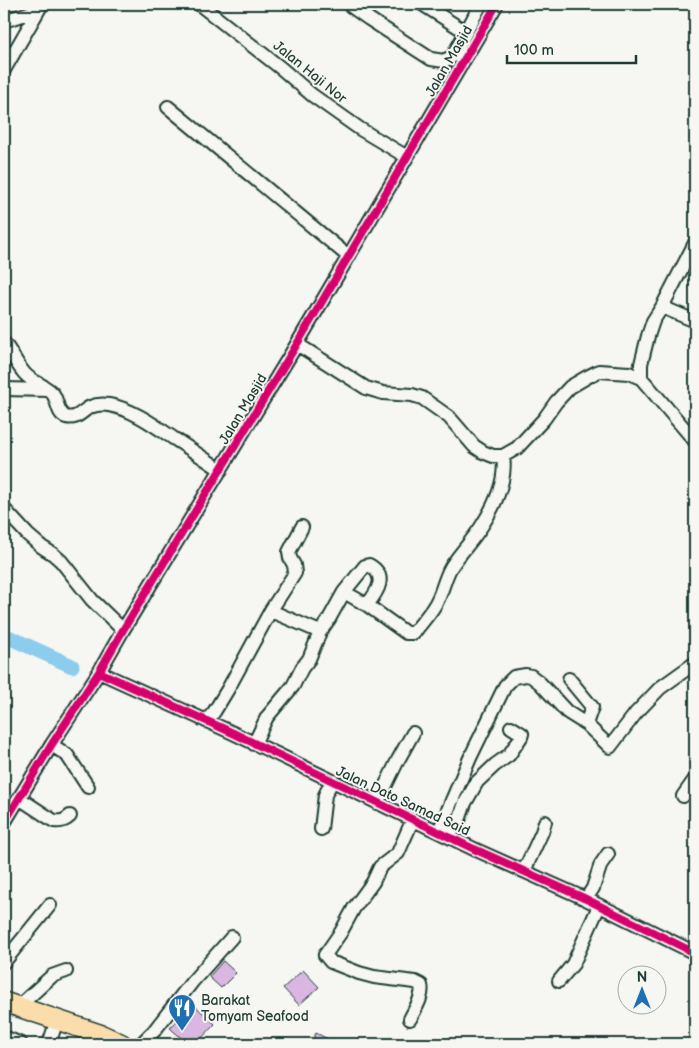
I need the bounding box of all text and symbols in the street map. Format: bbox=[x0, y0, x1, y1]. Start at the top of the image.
street label: Jalan Masjid bbox=[422, 22, 476, 100]
scale bar bbox=[507, 32, 635, 64]
street label: Jalan Haji Nor bbox=[270, 37, 351, 107]
text: 100 m bbox=[514, 41, 554, 60]
street label: Jalan Masjid bbox=[215, 371, 271, 447]
street label: Jalan Dato Samad Said bbox=[333, 762, 473, 840]
north arrow bbox=[616, 966, 666, 1016]
text: N bbox=[637, 969, 647, 986]
place label: Barakat Tomyam Seafood bbox=[201, 992, 309, 1025]
restaurant icon: Barakat Tomyam Seafood bbox=[167, 993, 197, 1032]

